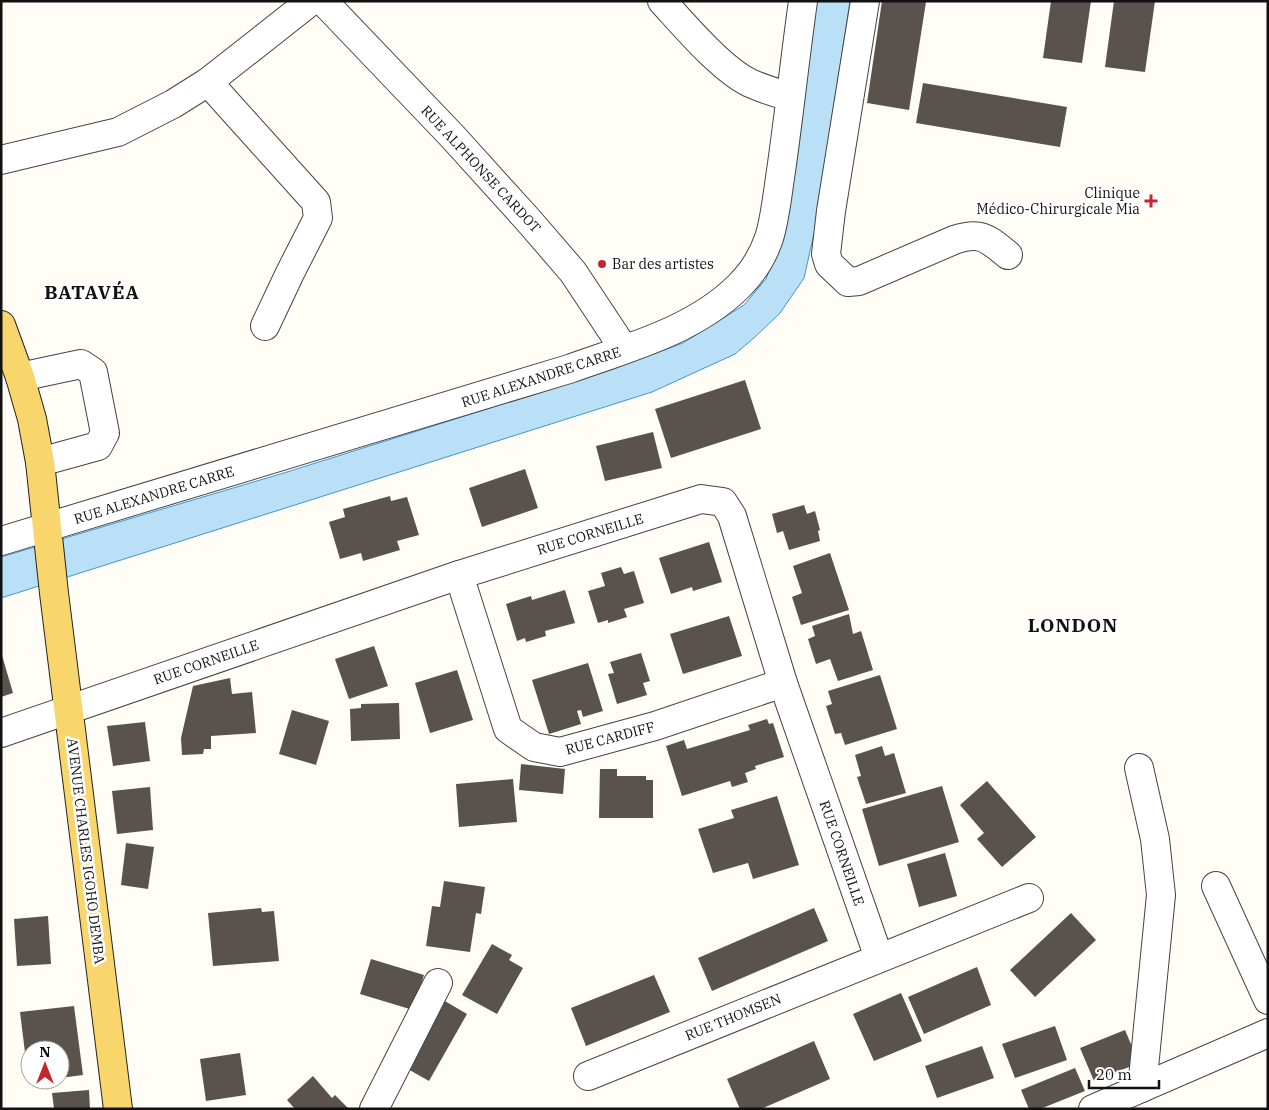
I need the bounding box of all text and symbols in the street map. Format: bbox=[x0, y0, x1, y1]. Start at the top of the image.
street label: RUE ALPHONSE CARDOT bbox=[417, 102, 545, 236]
place label: Clinique Médico-Chirurgicale Mia bbox=[977, 184, 1140, 218]
marker: Clinique Médico-Chirurgicale Mia bbox=[1144, 194, 1158, 208]
place label: Bar des artistes bbox=[612, 255, 714, 273]
marker: Bar des artistes bbox=[596, 258, 608, 270]
district label: BATAVÉA bbox=[44, 280, 140, 304]
street label: RUE ALEXANDRE CARRE bbox=[459, 343, 623, 411]
street label: RUE ALEXANDRE CARRE bbox=[72, 462, 236, 528]
street label: RUE CORNEILLE bbox=[535, 509, 645, 559]
district label: LONDON bbox=[1028, 613, 1118, 637]
street label: RUE CORNEILLE bbox=[151, 636, 261, 688]
street label: RUE CARDIFF bbox=[563, 717, 657, 759]
street label: AVENUE CHARLES IGOHO DEMBA bbox=[63, 737, 109, 966]
street label: RUE CORNEILLE bbox=[816, 798, 868, 908]
street label: RUE THOMSEN bbox=[682, 989, 784, 1044]
north arrow bbox=[20, 1040, 70, 1090]
text: N bbox=[39, 1043, 51, 1061]
scale bar bbox=[1089, 1058, 1159, 1090]
text: 20 m bbox=[1096, 1065, 1132, 1084]

